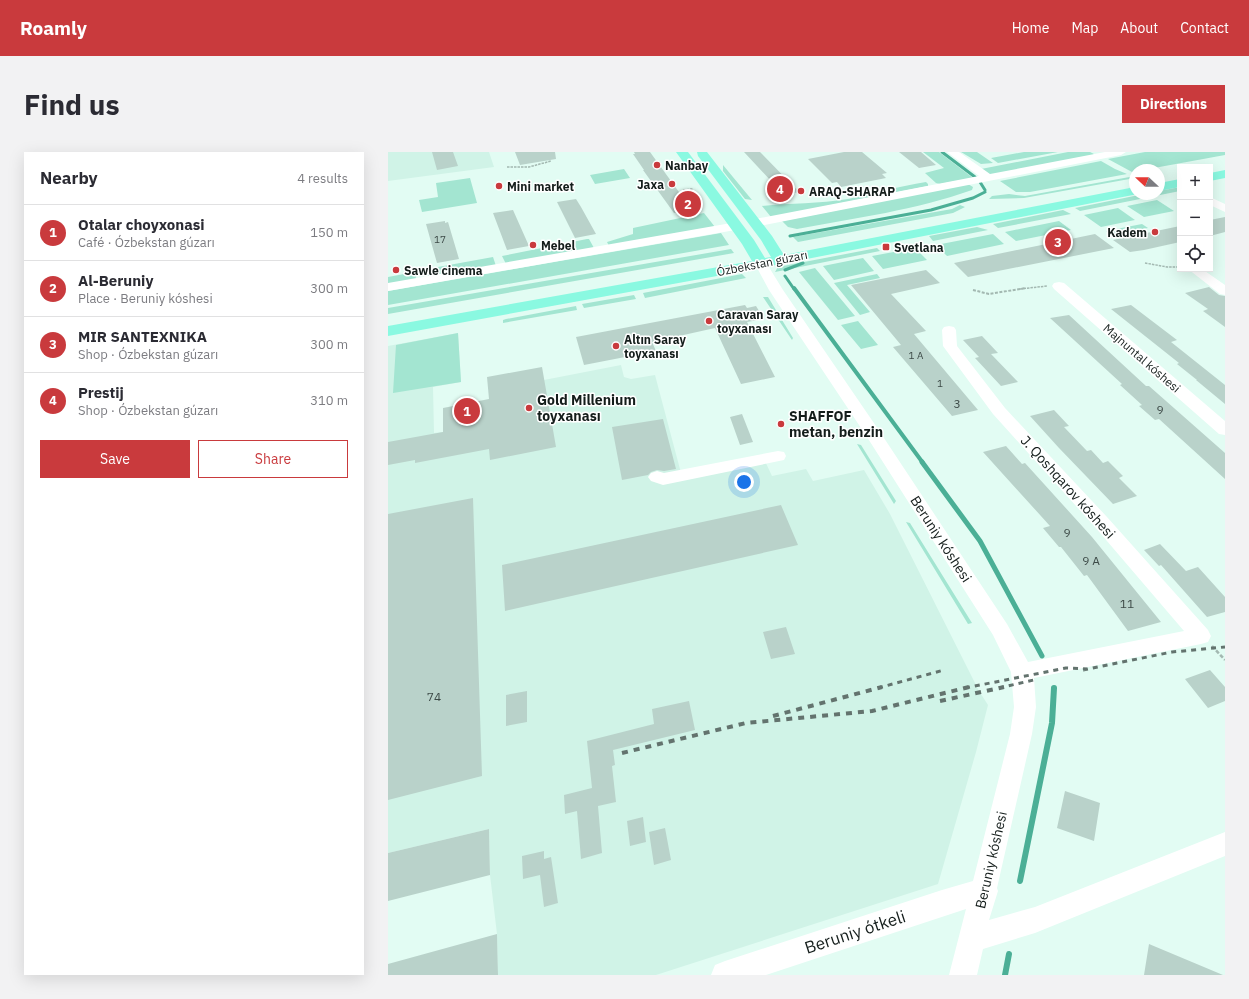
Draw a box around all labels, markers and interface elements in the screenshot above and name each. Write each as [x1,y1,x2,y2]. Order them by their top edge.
text: Roamly [20,16,87,40]
text: Home [1012,19,1049,37]
text: Map [1071,19,1098,37]
text: About [1120,19,1158,37]
text: Contact [1180,19,1229,37]
button: Directions [1122,85,1225,123]
text: Find us [24,86,120,123]
place label: Nanbay [665,158,709,173]
marker: Nanbay [652,160,662,170]
north arrow [1129,164,1165,200]
map controls [1177,164,1213,272]
button: + [1177,164,1213,200]
text: Nearby [40,167,98,189]
text: 4 results [297,170,348,187]
pin: 4 [767,174,793,204]
place label: Jaxa [637,177,664,192]
place label: Mini market [507,179,574,194]
marker: Jaxa [667,179,677,189]
marker: Mini market [494,181,504,191]
place label: ARAQ-SHARAP [809,184,895,199]
marker: ARAQ-SHARAP [796,186,806,196]
pin: 2 [675,189,701,219]
button: − [1177,200,1213,236]
text: Otalar choyxonasi [78,215,205,234]
text: 1 [49,224,57,241]
text: 150 m [310,224,348,241]
place label: Kadem [1107,225,1147,240]
pin: 3 [1045,227,1071,257]
marker: Kadem [1150,227,1160,237]
house number: 17 [434,233,446,246]
text: Café · Ózbekstan gúzarı [78,234,215,251]
button: locate [1177,236,1213,272]
place label: Mebel [541,238,576,253]
marker: Mebel [528,240,538,250]
place label: Svetlana [894,240,944,255]
marker: Svetlana [881,242,891,252]
street label: Ózbekstan gúzarı [715,247,809,279]
place label: Sawle cinema [404,263,483,278]
marker: Sawle cinema [391,265,401,275]
text: Al-Beruniy [78,271,153,290]
text: 2 [49,280,57,297]
text: 300 m [310,280,348,297]
text: Place · Beruniy kóshesi [78,290,213,307]
place label: Caravan Saray toyxanası [717,307,799,336]
marker: Caravan Saray toyxanası [704,316,714,326]
street label: Majnuntal kóshesi [1100,320,1184,396]
text: MIR SANTEXNIKA [78,327,207,346]
place label: Altın Saray toyxanası [624,332,687,361]
text: 3 [49,336,57,353]
text: 300 m [310,336,348,353]
marker: Altın Saray toyxanası [611,341,621,351]
text: Shop · Ózbekstan gúzarı [78,346,218,363]
house number: 1 А [909,349,924,362]
house number: 1 [937,377,943,390]
text: Prestij [78,383,124,402]
place label: Gold Millenium toyxanası [537,391,636,425]
text: 4 [49,392,57,409]
text: 310 m [310,392,348,409]
pin: 1 [454,396,480,426]
house number: 3 [953,396,961,411]
text: Shop · Ózbekstan gúzarı [78,402,218,419]
house number: 9 [1156,402,1164,417]
marker: Gold Millenium toyxanası [524,403,534,413]
place label: SHAFFOF metan, benzin [789,407,883,441]
marker: SHAFFOF metan, benzin [776,419,786,429]
street label: J. Qoshqarov kóshesi [1017,432,1119,542]
button: Save [40,440,190,478]
button: Share [198,440,348,478]
your location [734,472,754,492]
street label: Beruniy kóshesi [906,492,976,586]
house number: 9 [1063,525,1071,540]
house number: 9 А [1082,553,1100,568]
house number: 11 [1120,596,1134,611]
house number: 74 [427,689,441,704]
street label: Beruniy kóshesi [971,810,1011,910]
street label: Beruniy ótkeli [802,905,908,959]

